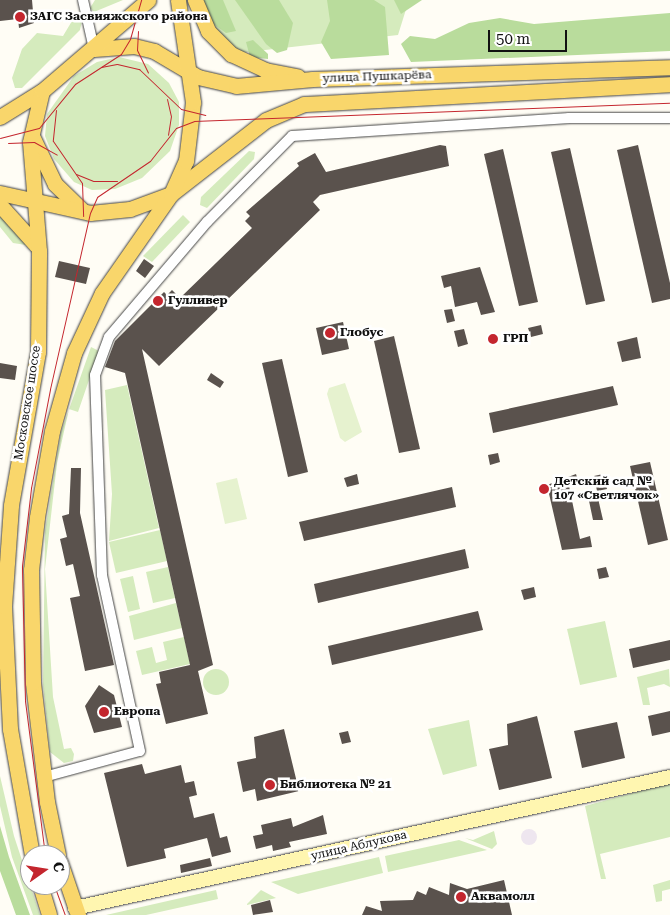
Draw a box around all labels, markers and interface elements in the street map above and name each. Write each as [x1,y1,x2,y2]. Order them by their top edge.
place label: ЗАГС Засвияжского района [30,10,208,24]
marker: ЗАГС Засвияжского района [14,11,26,23]
scale bar [490,20,569,52]
text: 50 m [496,30,530,48]
street label: улица Пушкарёва [322,68,432,86]
place label: Гулливер [168,294,228,308]
marker: Гулливер [152,295,164,307]
place label: Глобус [340,326,383,340]
marker: Глобус [324,327,336,339]
place label: ГРП [503,332,528,346]
marker: ГРП [487,333,499,345]
street label: Московское шоссе [12,345,44,461]
place label: Детский сад № 107 «Светлячок» [554,475,659,503]
marker: Детский сад № 107 «Светлячок» [538,483,550,495]
place label: Европа [114,705,160,719]
marker: Европа [98,706,110,718]
place label: Библиотека № 21 [280,778,391,792]
marker: Библиотека № 21 [264,779,276,791]
street label: улица Аблукова [310,828,408,864]
north arrow [20,845,70,895]
text: С [50,860,68,873]
place label: Аквамолл [471,890,535,904]
marker: Аквамолл [455,891,467,903]

